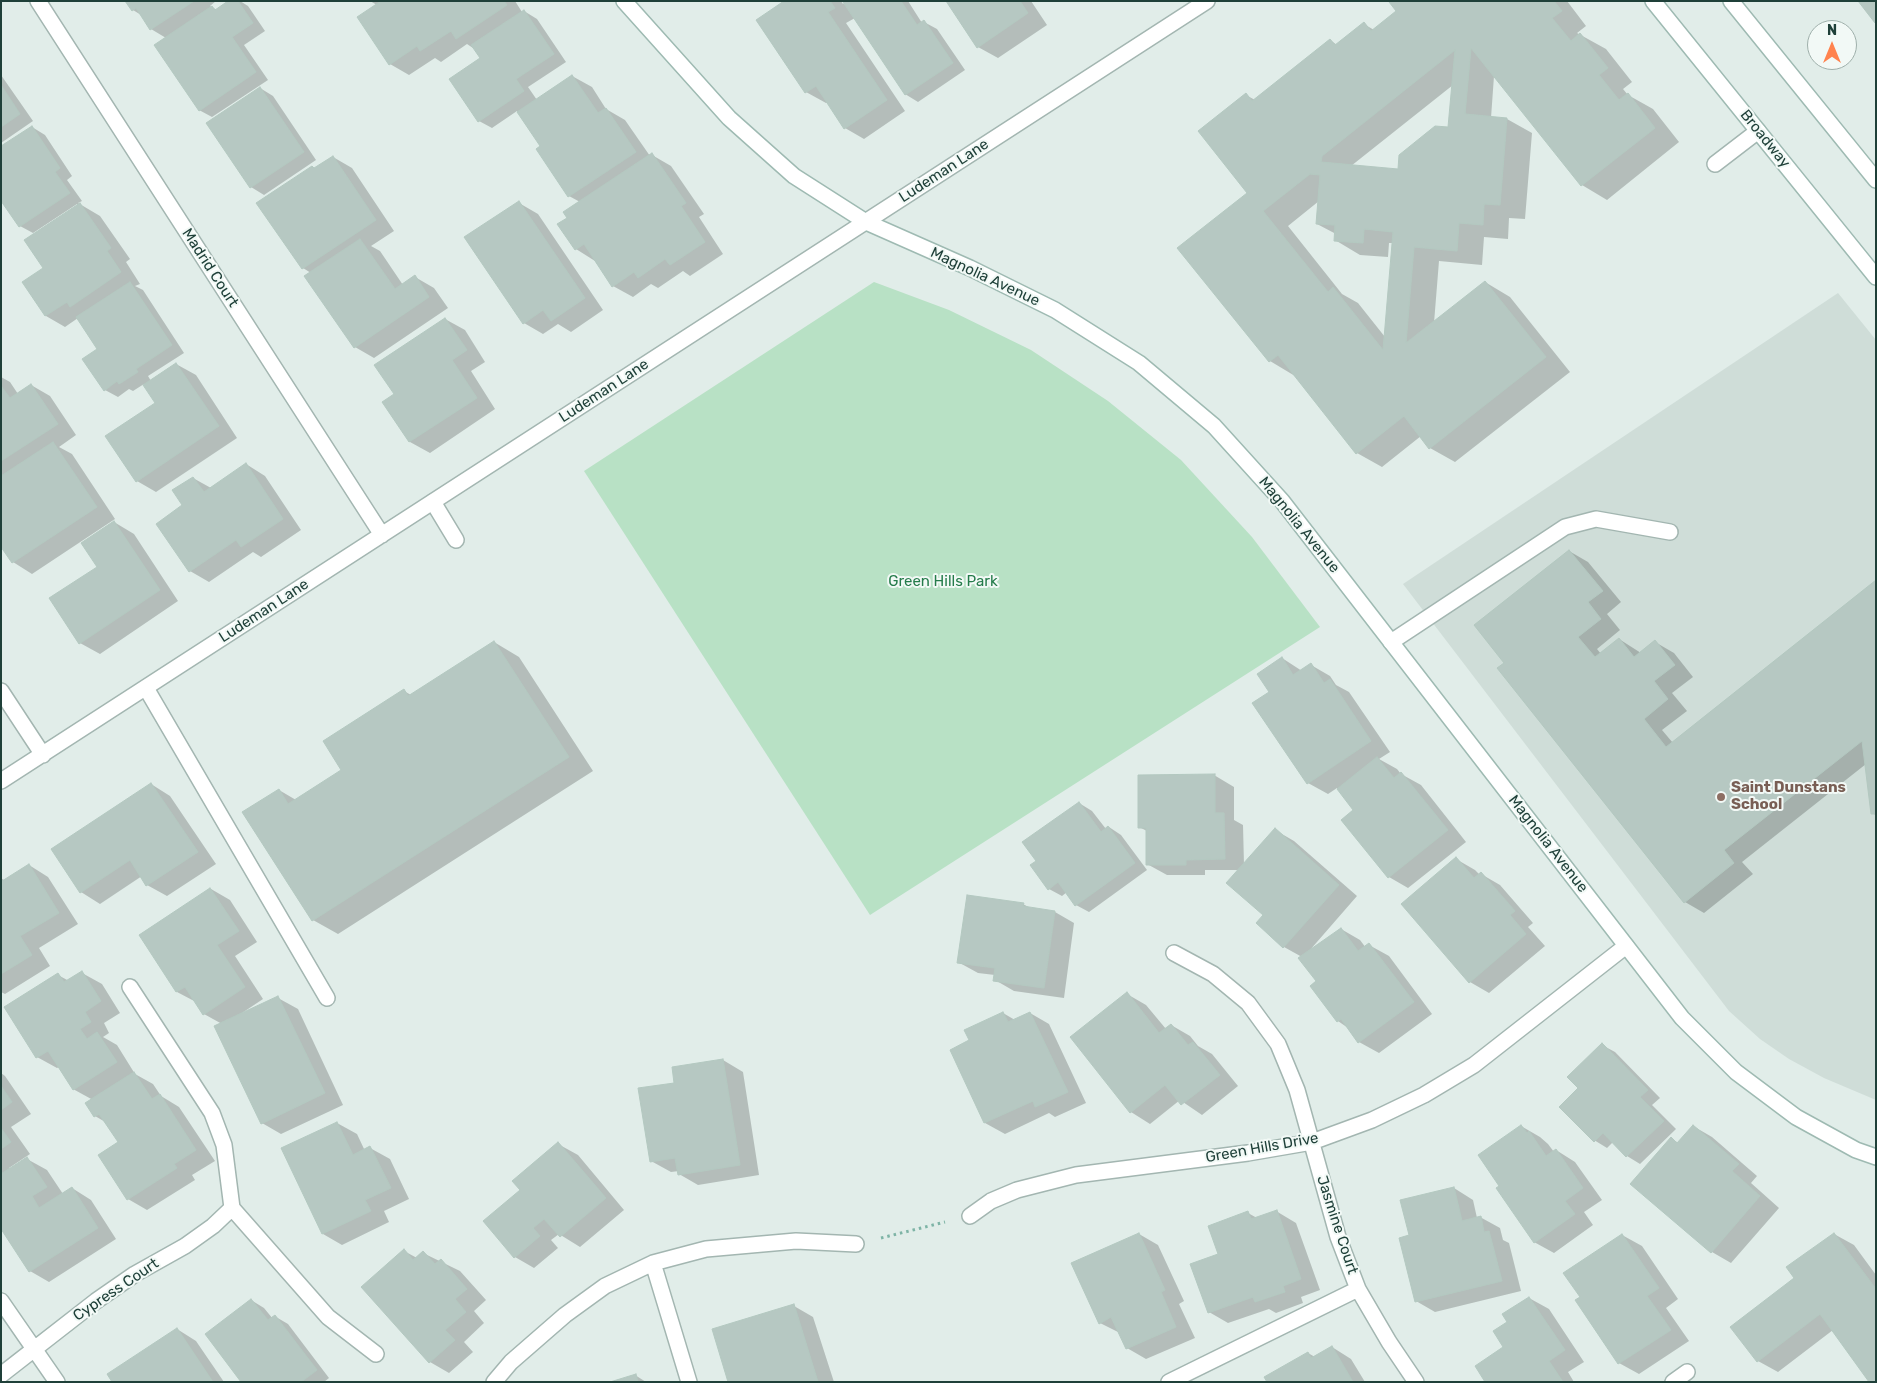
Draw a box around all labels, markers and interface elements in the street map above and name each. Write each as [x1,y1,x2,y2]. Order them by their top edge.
north arrow [1807,20,1857,70]
text: N [1827,22,1837,39]
street label: Broadway [1736,106,1794,172]
street label: Ludeman Lane [896,135,992,207]
street label: Madrid Court [178,225,242,311]
street label: Magnolia Avenue [927,244,1043,310]
street label: Ludeman Lane [556,355,652,427]
street label: Magnolia Avenue [1255,473,1343,577]
park label: Green Hills Park [888,573,998,591]
street label: Ludeman Lane [216,575,312,647]
place label: Saint Dunstans School [1731,779,1846,814]
marker: Saint Dunstans School [1715,791,1727,803]
street label: Magnolia Avenue [1504,792,1592,896]
street label: Green Hills Drive [1204,1129,1320,1167]
street label: Jasmine Court [1313,1173,1361,1277]
street label: Cypress Court [70,1255,162,1325]

